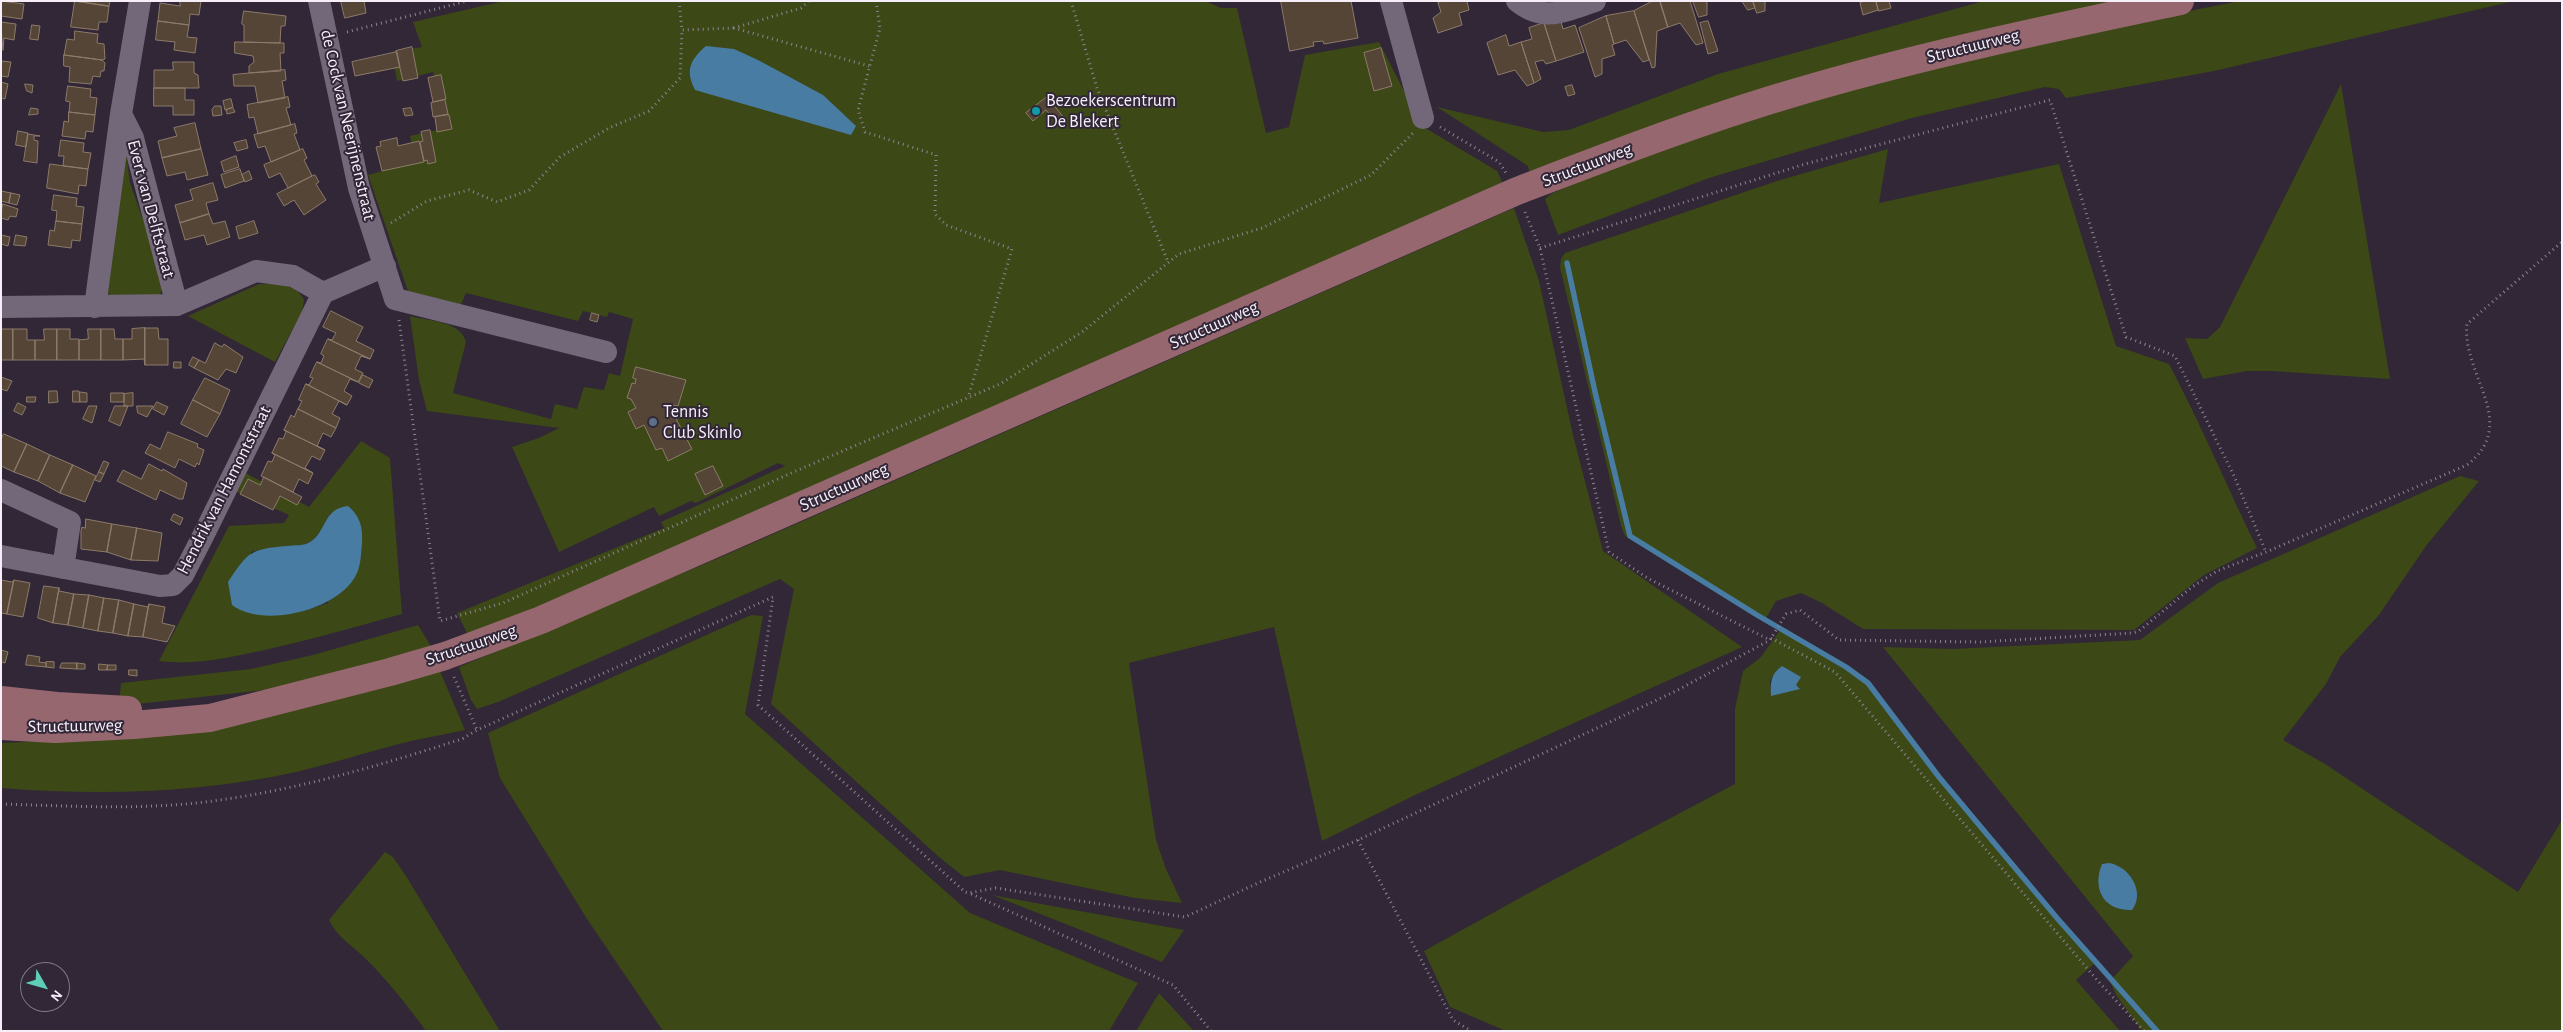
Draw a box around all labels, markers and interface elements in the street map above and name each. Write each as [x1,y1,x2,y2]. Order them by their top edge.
street label: Structuurweg [1924,24,2022,68]
street label: de Cock van Neerijnenstraat [316,28,380,222]
place label: Bezoekerscentrum De Blekert [1046,90,1176,132]
marker: Bezoekerscentrum De Blekert [1030,105,1042,117]
street label: Evert van Delftstraat [122,138,180,280]
street label: Structuurweg [1539,138,1635,192]
street label: Structuurweg [1166,296,1262,354]
place label: Tennis Club Skinlo [663,401,742,444]
street label: Hendrik van Hamontstraat [172,402,276,578]
marker: Tennis Club Skinlo [647,416,659,428]
street label: Structuurweg [796,458,892,516]
street label: Structuurweg [423,619,519,671]
street label: Structuurweg [27,714,123,738]
north arrow [20,962,70,1012]
text: N [48,987,65,1004]

